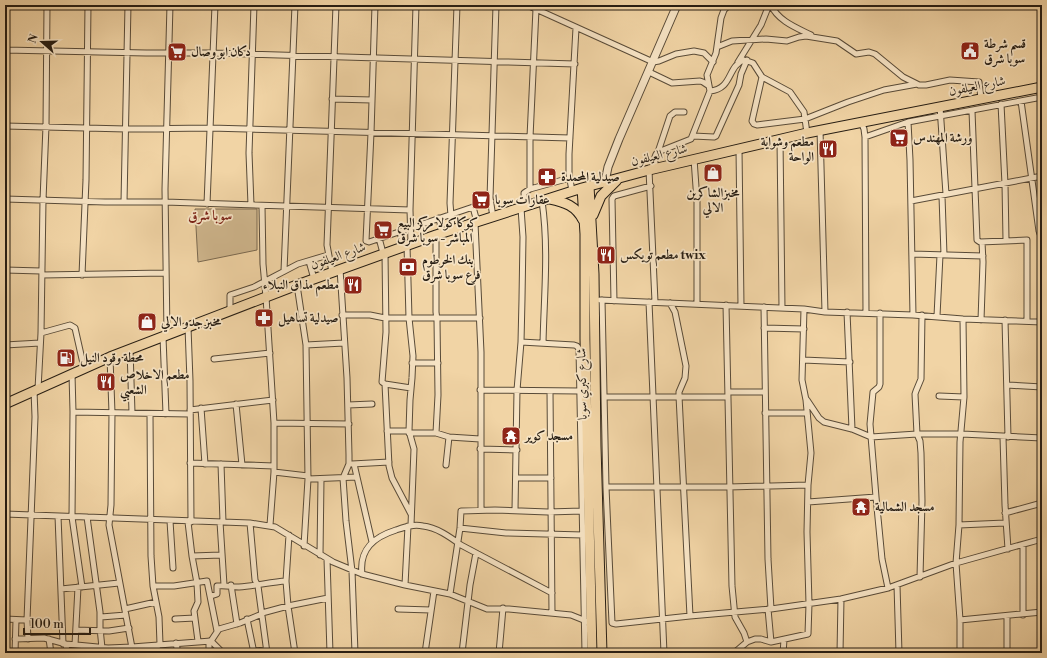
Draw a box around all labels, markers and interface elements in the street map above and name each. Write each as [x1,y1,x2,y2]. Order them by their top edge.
north arrow [22,22,62,62]
text: N [25,32,42,45]
place label: قسم شرطة سوبا شرق [984,36,1026,68]
public building icon: قسم شرطة سوبا شرق [959,40,981,62]
supermarket icon: دكان ابو وصال [166,41,188,63]
place label: دكان ابو وصال [191,44,251,60]
street label: شارع العيلفون [947,73,1007,102]
supermarket icon: ورشة المهندس [888,127,910,149]
place label: ورشة المهندس [913,130,972,146]
place label: مطعم وشواية الواحة [761,134,814,165]
restaurant icon: مطعم وشواية الواحة [817,138,839,160]
street label: شارع العيلفون [629,140,690,173]
shop icon: مخبزالشاكرين الالي [702,162,724,184]
pharmacy icon: صيدلية المحمدة [536,166,558,188]
place label: صيدلية المحمدة [561,169,620,185]
place label: مخبزالشاكرين الالي [687,185,741,219]
supermarket icon: عقارات سوبا [470,189,492,211]
place label: عقارات سوبا [495,192,550,208]
district label: سوبا شرق [188,207,232,225]
place label: كوكاكولا مركز البيع المباشر - سوبا شرق [397,215,478,247]
supermarket icon: كوكاكولا مركز البيع المباشر - سوبا شرق [372,219,394,241]
street label: شارع العيلفون [308,239,369,276]
restaurant icon: مطعم تويكس twix [595,244,617,266]
place label: مطعم تويكس twix [620,247,706,267]
place label: بنك الخرطوم فرع سوبا شرق [422,252,481,285]
bank icon: بنك الخرطوم فرع سوبا شرق [397,256,419,278]
restaurant icon: مطعم مذاق النبلاء [342,274,364,296]
place label: مطعم مذاق النبلاء [263,277,339,297]
pharmacy icon: صيدلية تساهيل [253,307,275,329]
place label: صيدلية تساهيل [278,310,338,327]
shop icon: مخبز جدو الالي [136,311,158,333]
place label: مخبز جدو الالي [160,314,222,333]
fuel station icon: محطة وقود النيل [55,347,77,369]
street label: شارع كبري سوبا [573,348,594,420]
place label: محطة وقود النيل [80,350,144,367]
place label: مطعم الاخلاص الشعبي [120,367,190,402]
restaurant icon: مطعم الاخلاص الشعبي [95,371,117,393]
temple icon: مسجد كوير [500,425,522,447]
place label: مسجد كوير [523,428,573,444]
temple icon: مسجد الشمالية [850,496,872,518]
place label: مسجد الشمالية [875,499,934,515]
scale bar [24,610,90,636]
text: 100 m [30,617,64,632]

